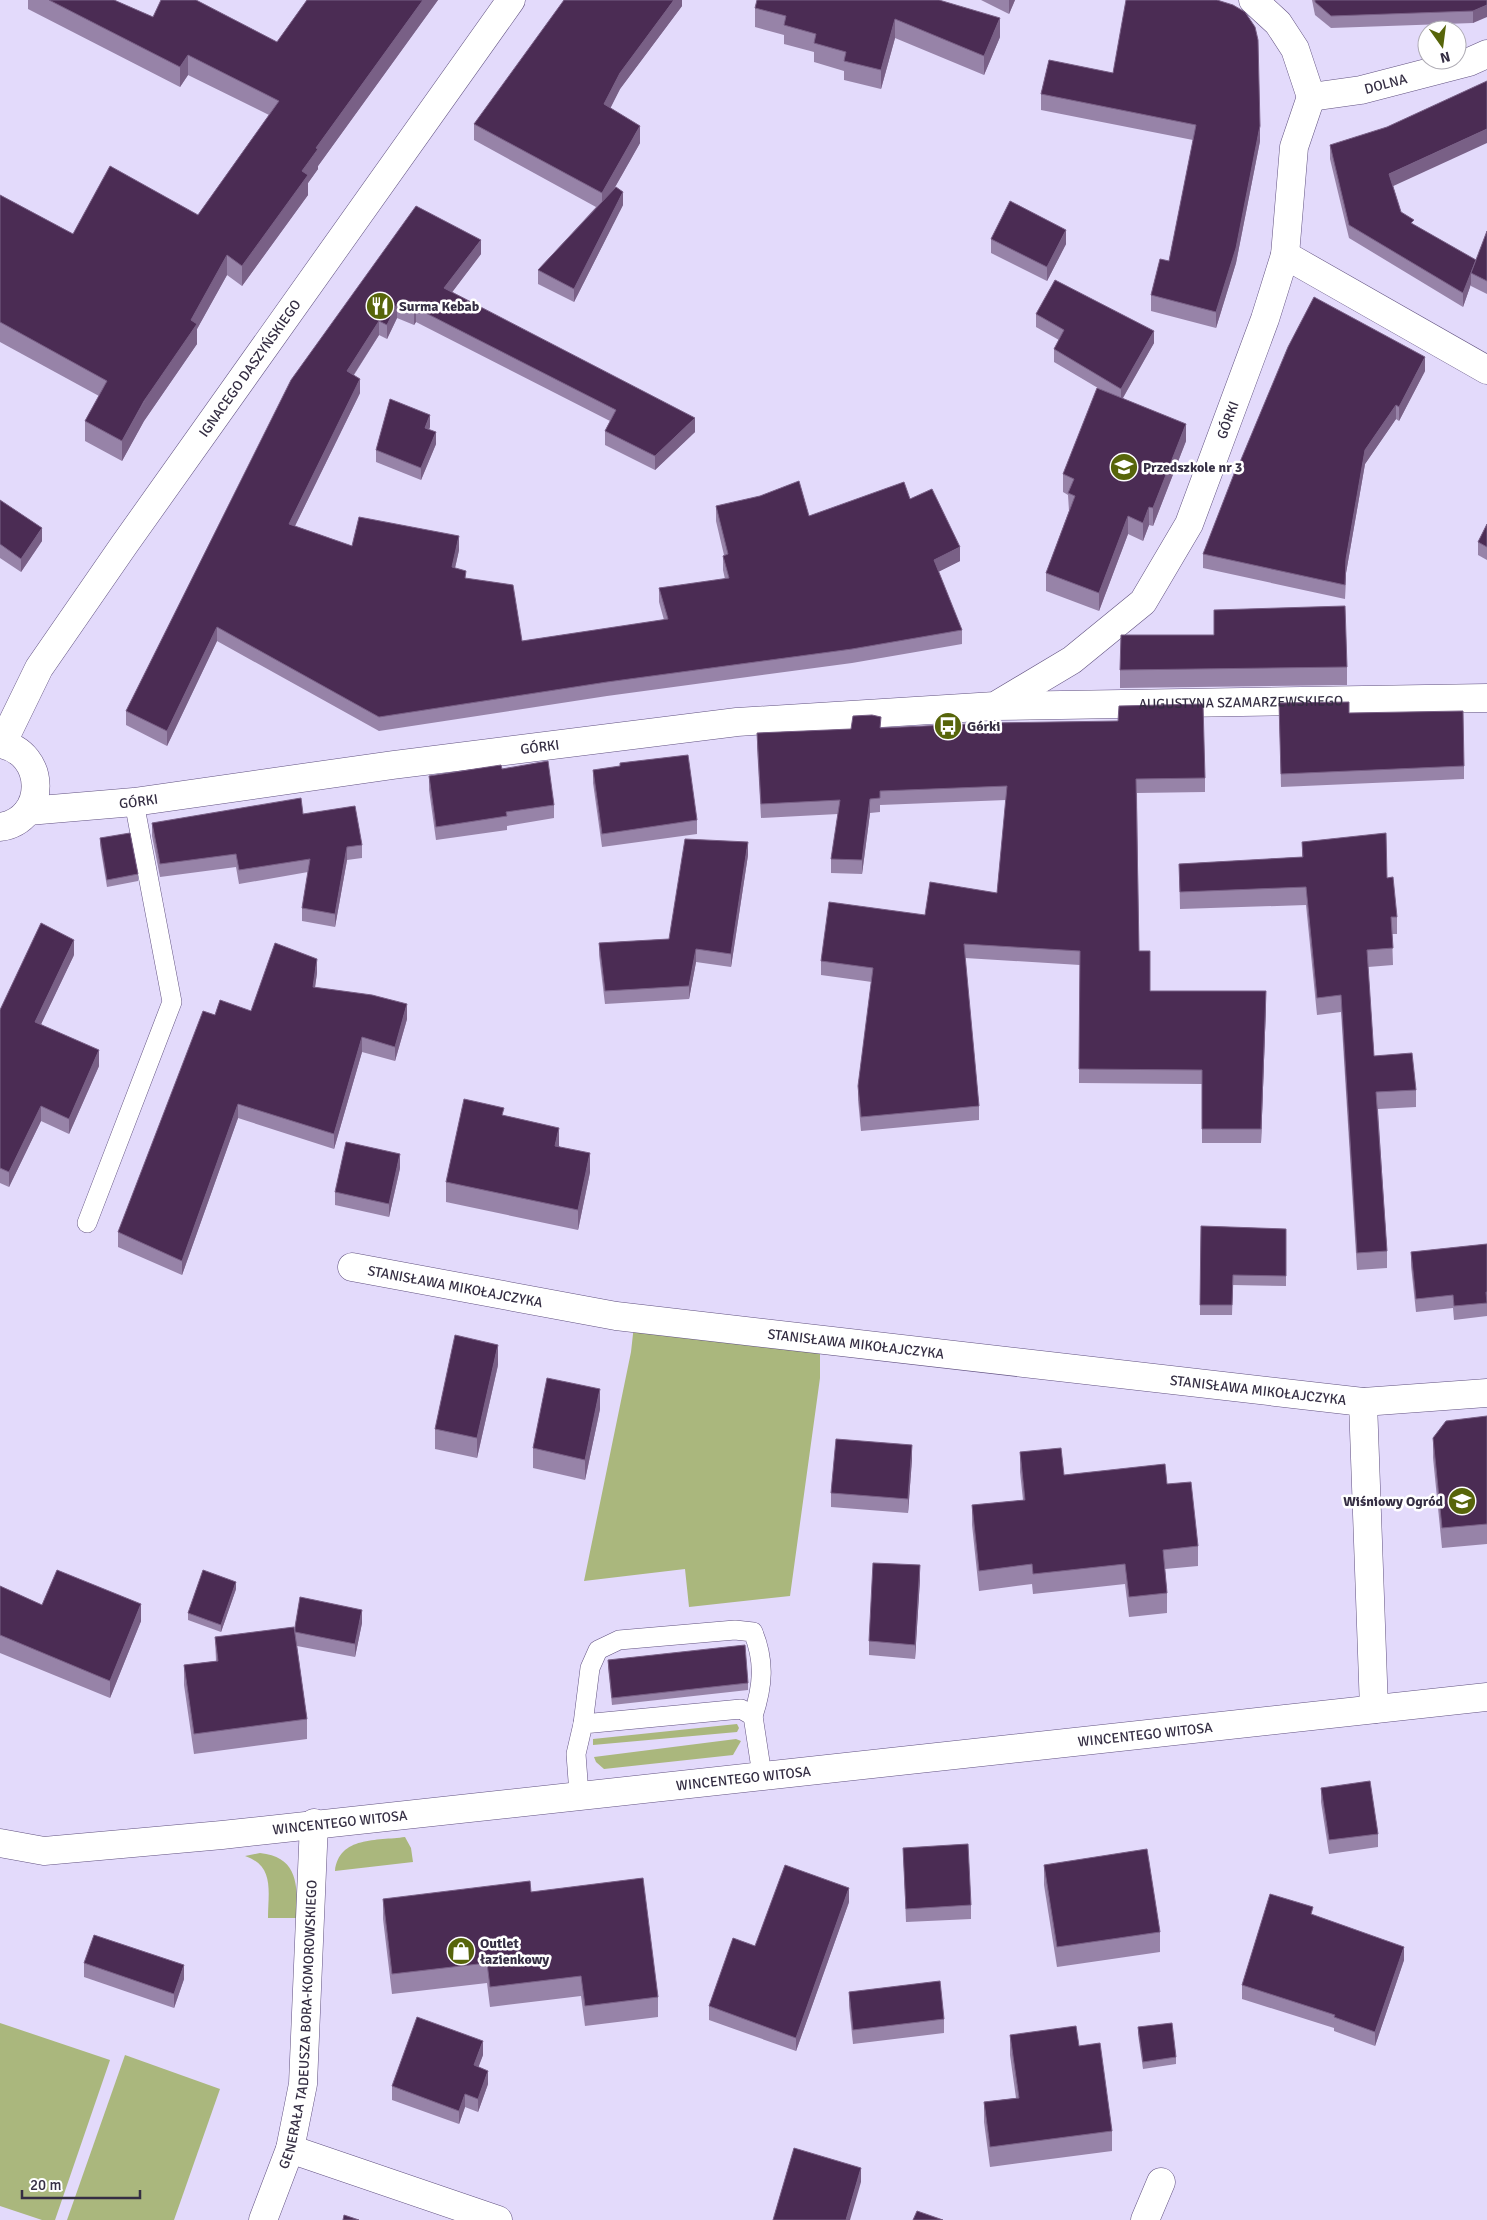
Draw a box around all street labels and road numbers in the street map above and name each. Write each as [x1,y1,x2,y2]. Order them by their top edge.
street label: DOLNA [1362,70,1409,97]
street label: IGNACEGO DASZYŃSKIEGO [195,296,304,440]
street label: GÓRKI [1213,399,1242,441]
street label: AUGUSTYNA SZAMARZEWSKIEGO [1139,692,1343,712]
street label: GÓRKI [519,736,560,758]
street label: GÓRKI [118,790,159,812]
street label: STANISŁAWA MIKOŁAJCZYKA [366,1262,544,1311]
street label: STANISŁAWA MIKOŁAJCZYKA [767,1325,945,1362]
street label: STANISŁAWA MIKOŁAJCZYKA [1169,1371,1348,1409]
street label: WINCENTEGO WITOSA [1077,1718,1214,1750]
street label: WINCENTEGO WITOSA [675,1762,812,1794]
street label: WINCENTEGO WITOSA [272,1806,409,1838]
street label: GENERAŁA TADEUSZA BORA-KOMOROWSKIEGO [275,1879,320,2171]

